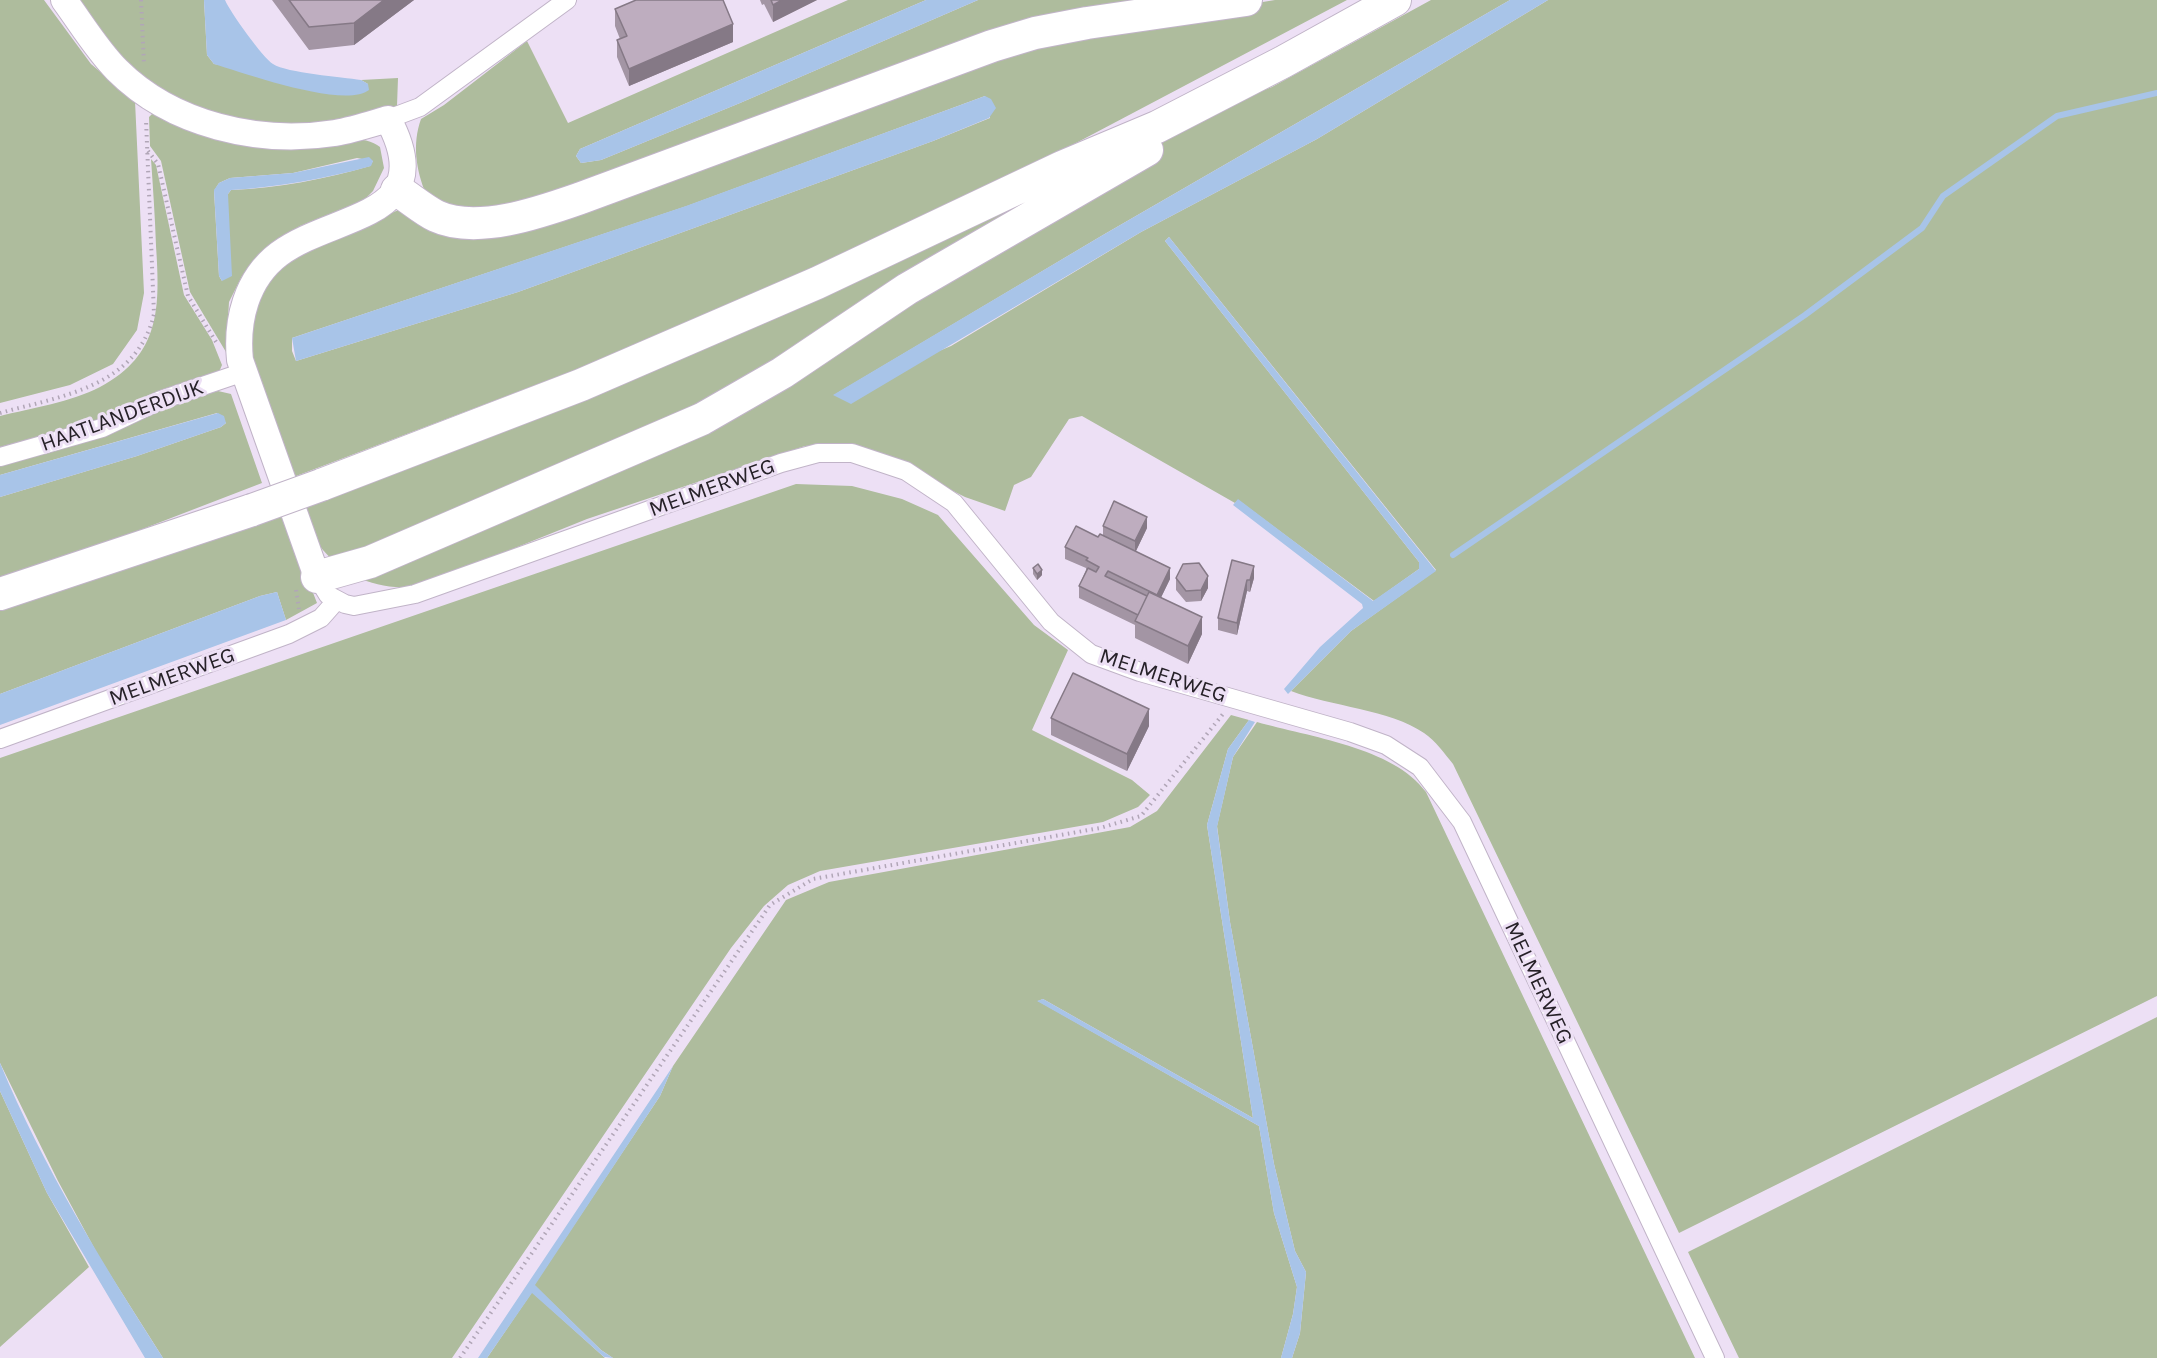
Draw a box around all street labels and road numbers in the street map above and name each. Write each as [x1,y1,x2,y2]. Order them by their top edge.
street label: HAATLANDERDIJK [37,374,207,458]
street label: MELMERWEG [645,453,779,523]
street label: MELMERWEG [105,642,239,712]
street label: MELMERWEG [1096,643,1230,709]
street label: MELMERWEG [1498,918,1578,1048]

